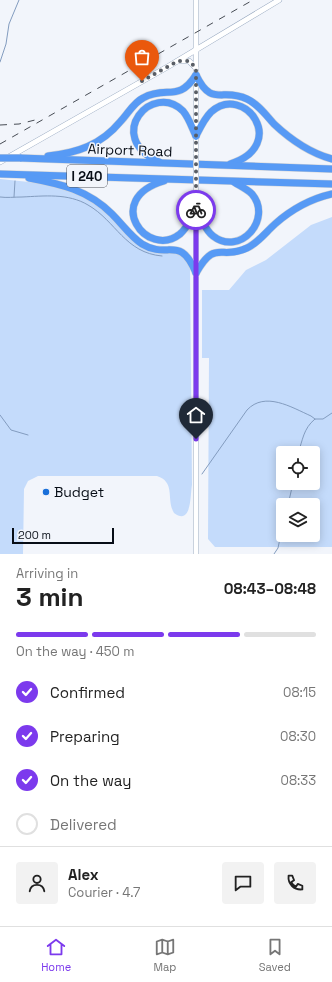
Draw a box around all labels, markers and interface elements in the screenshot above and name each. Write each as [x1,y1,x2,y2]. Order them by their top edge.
pin [125,40,159,81]
icon: bag [131,46,153,68]
street label: Airport Road [87,140,173,160]
road number: I 240 [67,165,107,187]
courier [176,190,216,230]
icon: bike [185,199,207,221]
pin [179,398,213,439]
icon: home [185,404,207,426]
map controls [276,446,320,542]
button: locate [276,446,320,490]
place label: Budget [54,483,104,501]
marker: Budget [41,487,51,497]
button: layers [276,498,320,542]
scale bar [12,526,114,545]
text: 200 m [18,528,51,542]
text: Arriving in [16,565,78,582]
text: 08:43–08:48 [224,579,316,598]
text: 3 min [16,580,84,614]
text: On the way · 450 m [16,643,134,660]
icon: check [16,681,38,703]
text: Confirmed [50,683,125,702]
text: 08:15 [283,684,316,701]
icon: check [16,725,38,747]
text: Preparing [50,727,120,746]
text: 08:30 [280,728,316,745]
icon: check [16,769,38,791]
text: On the way [50,771,131,790]
text: 08:33 [281,772,316,789]
text: Delivered [50,815,117,834]
button: person [16,862,58,904]
button: chat [222,862,264,904]
button: phone [274,862,316,904]
text: Alex [68,865,99,884]
text: Courier · 4.7 [68,884,140,901]
tab: Home [41,936,71,974]
tab: Map [153,936,176,974]
tab: Saved [259,936,291,974]

